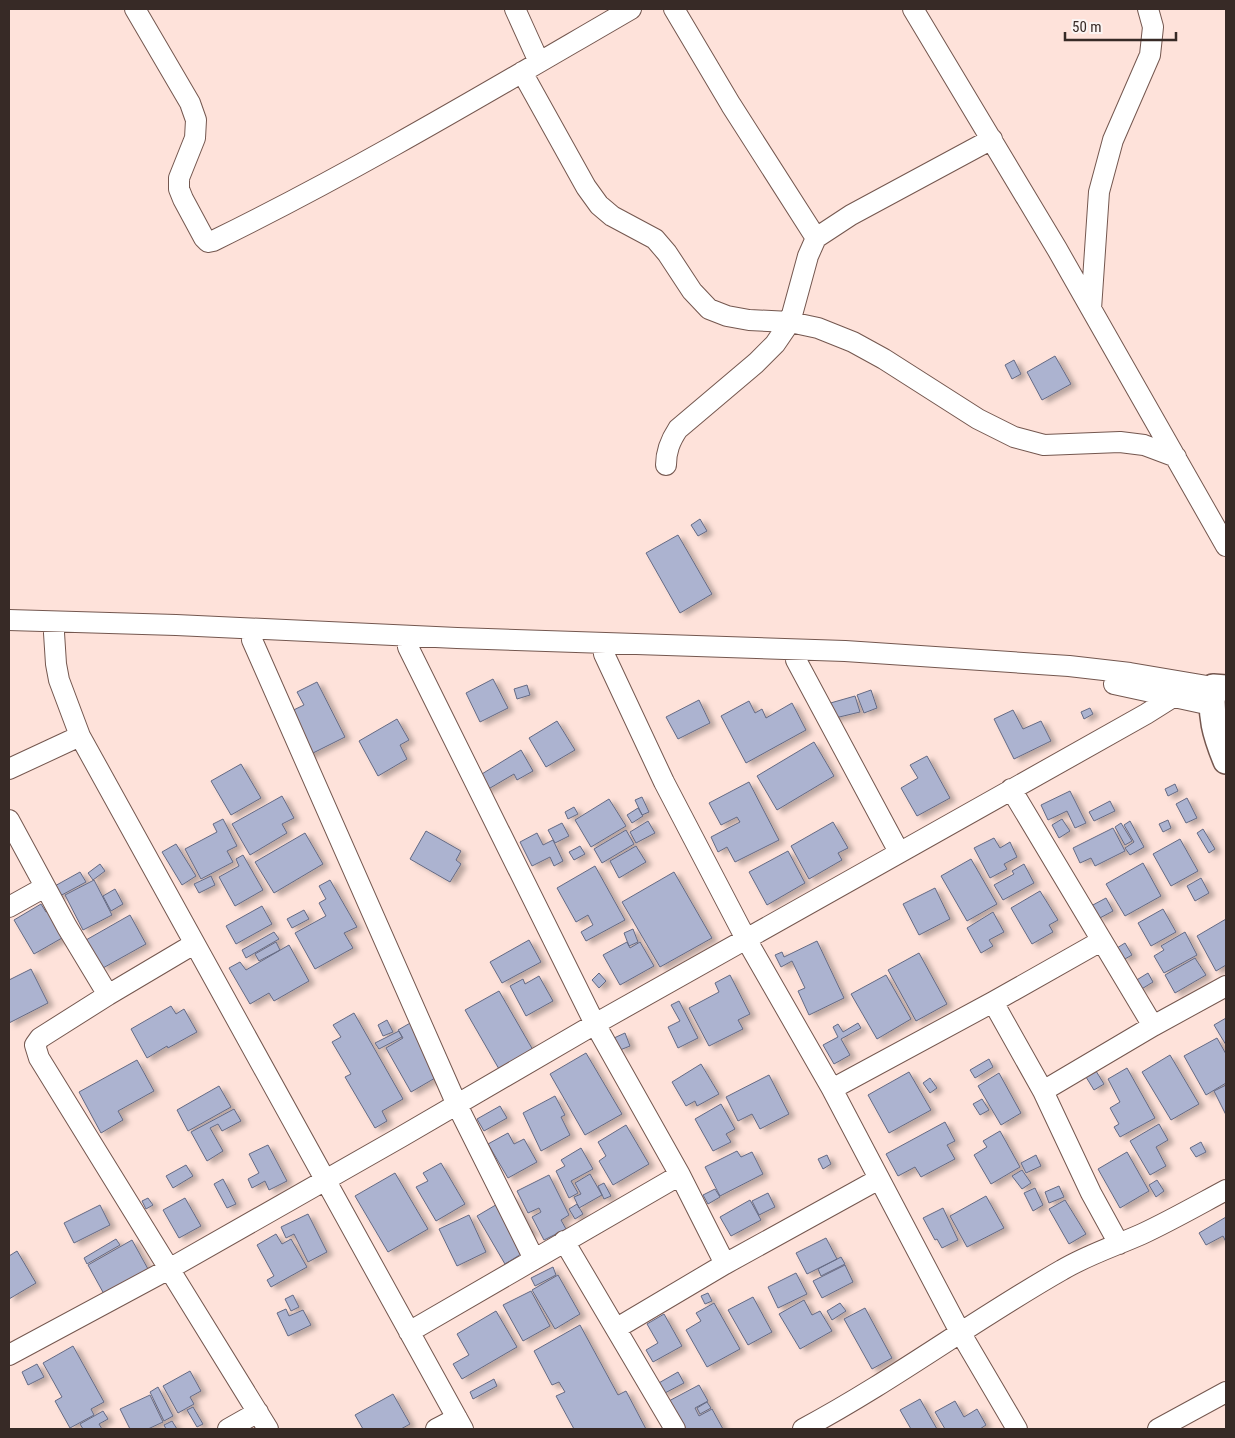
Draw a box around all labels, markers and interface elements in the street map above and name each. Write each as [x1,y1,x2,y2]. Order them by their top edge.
scale bar [1065,10,1176,42]
text: 50 m [1072,18,1102,36]

